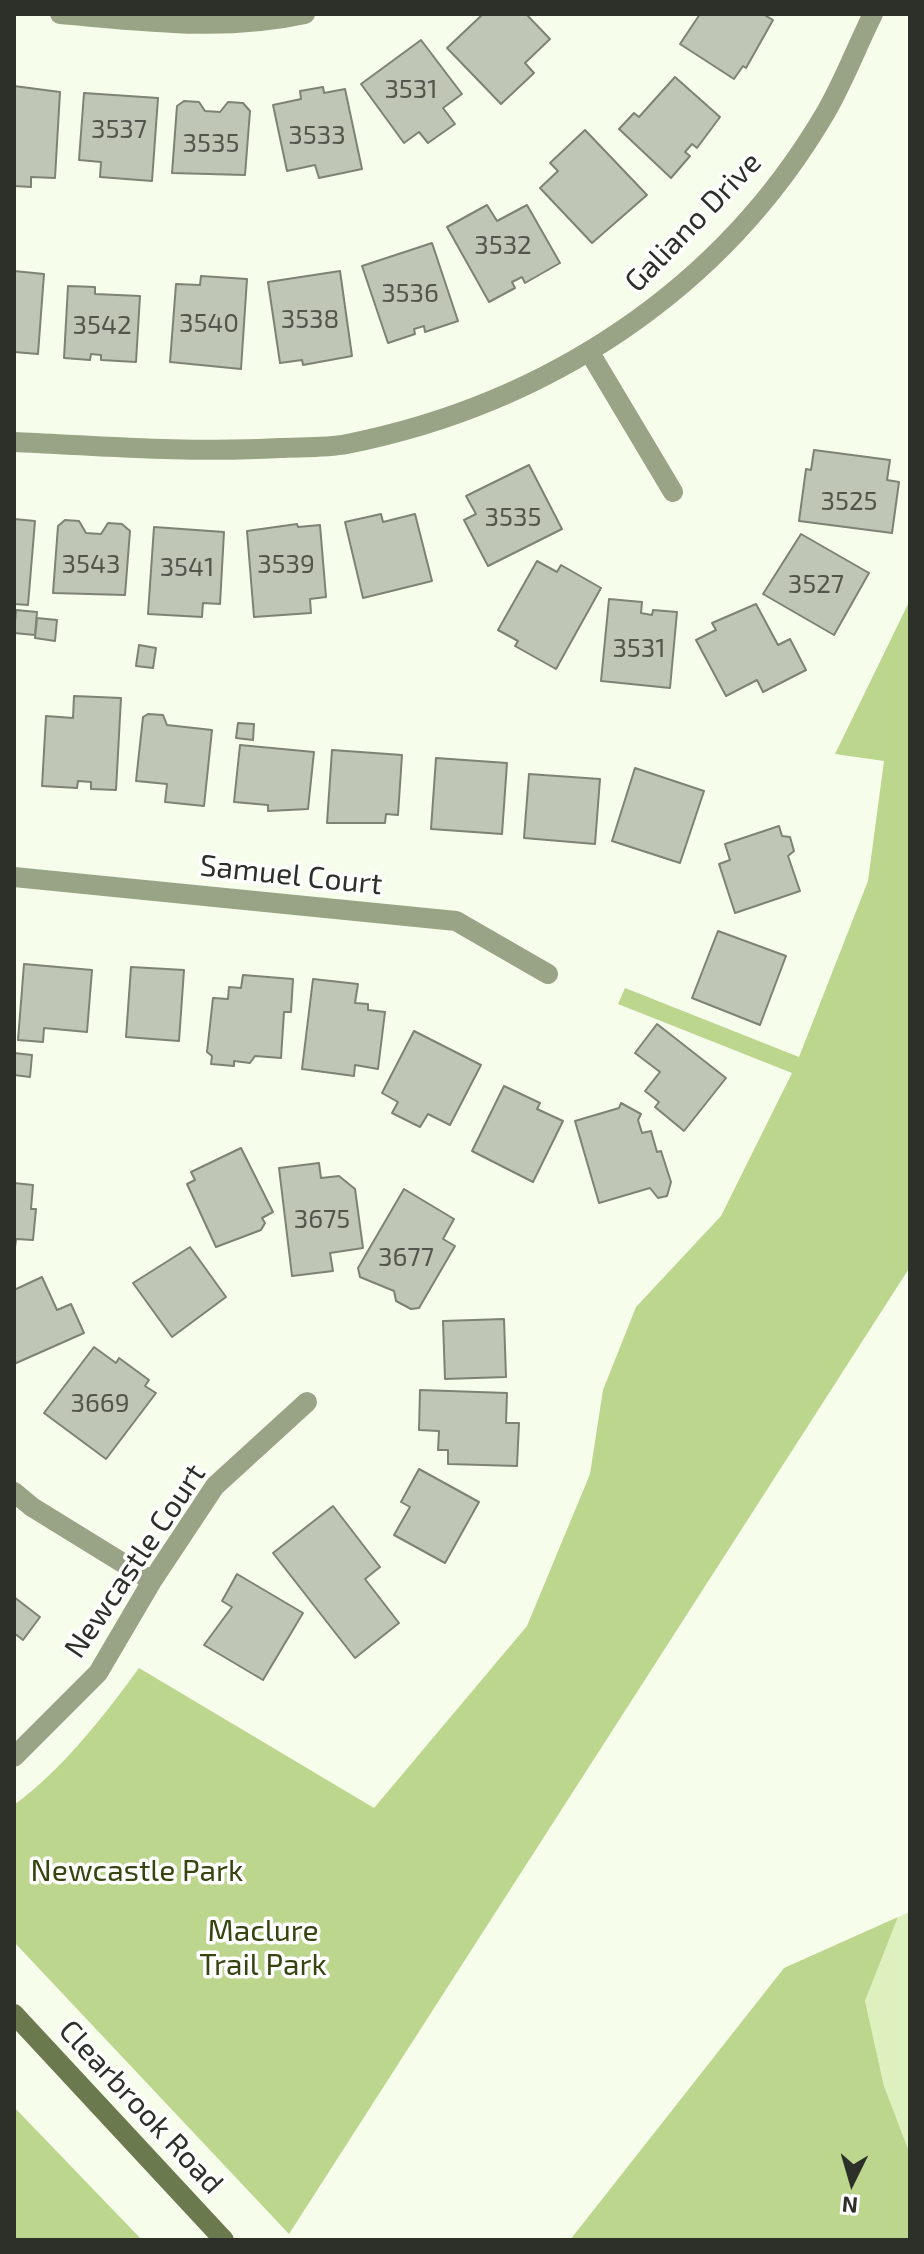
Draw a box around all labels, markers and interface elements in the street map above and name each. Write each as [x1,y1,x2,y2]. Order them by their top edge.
house number: 3531 [384,73,438,105]
house number: 3537 [91,113,147,145]
house number: 3533 [288,119,346,151]
house number: 3535 [183,127,239,159]
street label: Galiano Drive [617,145,769,299]
house number: 3532 [474,229,532,261]
house number: 3536 [381,277,439,309]
house number: 3538 [281,303,339,335]
house number: 3540 [179,307,239,339]
house number: 3542 [73,309,131,341]
house number: 3525 [821,485,877,517]
house number: 3535 [485,501,541,533]
house number: 3543 [62,548,120,580]
house number: 3539 [257,548,315,580]
house number: 3541 [160,551,214,583]
house number: 3527 [788,568,844,600]
house number: 3531 [612,632,666,664]
street label: Samuel Court [198,848,384,902]
house number: 3675 [294,1203,350,1235]
house number: 3677 [378,1241,434,1273]
house number: 3669 [70,1387,130,1419]
street label: Newcastle Court [57,1457,213,1665]
park label: Newcastle Park [31,1853,243,1889]
park label: Maclure Trail Park [199,1913,327,1984]
street label: Clearbrook Road [51,2013,231,2201]
north arrow [812,2142,892,2222]
text: N [841,2192,859,2220]

